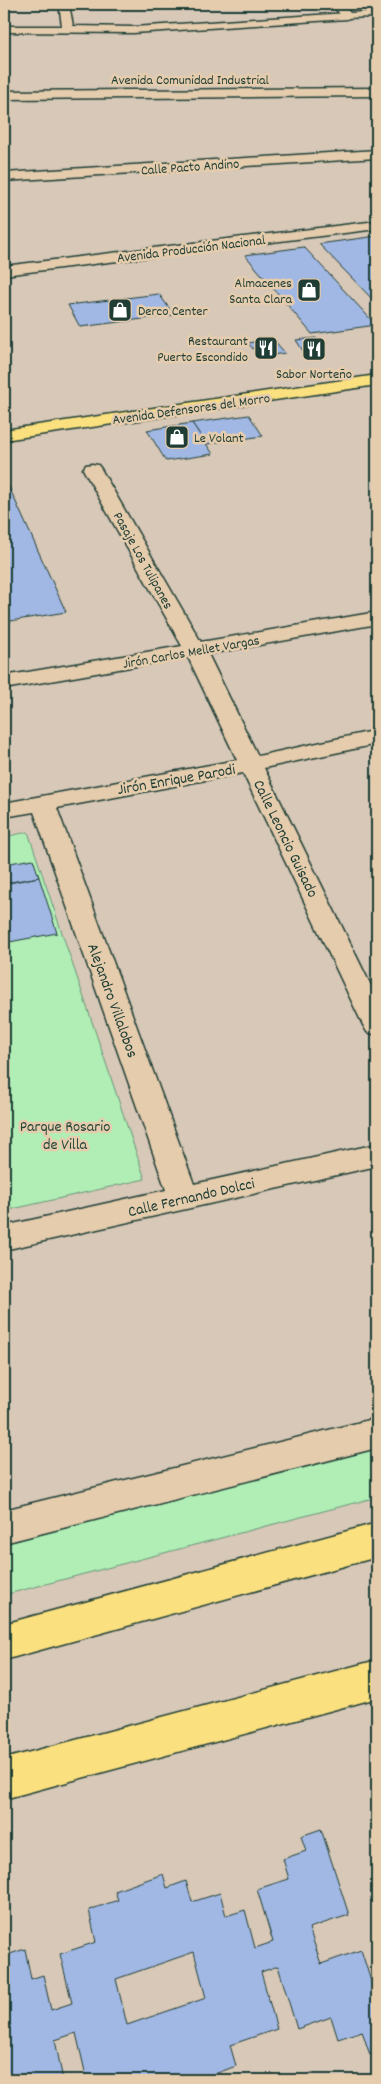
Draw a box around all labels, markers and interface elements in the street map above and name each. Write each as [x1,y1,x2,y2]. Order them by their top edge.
street label: Avenida Comunidad Industrial [111,71,270,91]
street label: Calle Pacto Andino [140,155,240,181]
street label: Avenida Producción Nacional [116,231,267,269]
place label: Almacenes Santa Clara [229,274,292,310]
shop icon: Almacenes Santa Clara [296,277,322,303]
shop icon: Derco Center [107,297,133,323]
place label: Derco Center [138,302,209,322]
place label: Restaurant Puerto Escondido [157,332,248,368]
restaurant icon: Restaurant Puerto Escondido [253,335,279,361]
restaurant icon: Sabor Norteño [301,336,327,362]
place label: Sabor Norteño [276,365,352,385]
street label: Avenida Defensores del Morro [111,389,271,431]
shop icon: Le Volant [164,424,190,450]
place label: Le Volant [194,429,244,449]
street label: Pasaje Los Tulipanes [107,509,177,613]
street label: Jirón Carlos Mellet Vargas [121,631,261,675]
street label: Jirón Enrique Parodi [116,759,237,802]
street label: Calle Leoncio Guisado [246,776,323,902]
street label: Alejandro Villalobos [80,940,143,1062]
park label: Parque Rosario de Villa [20,1116,110,1157]
street label: Calle Fernando Dolcci [126,1173,257,1224]

